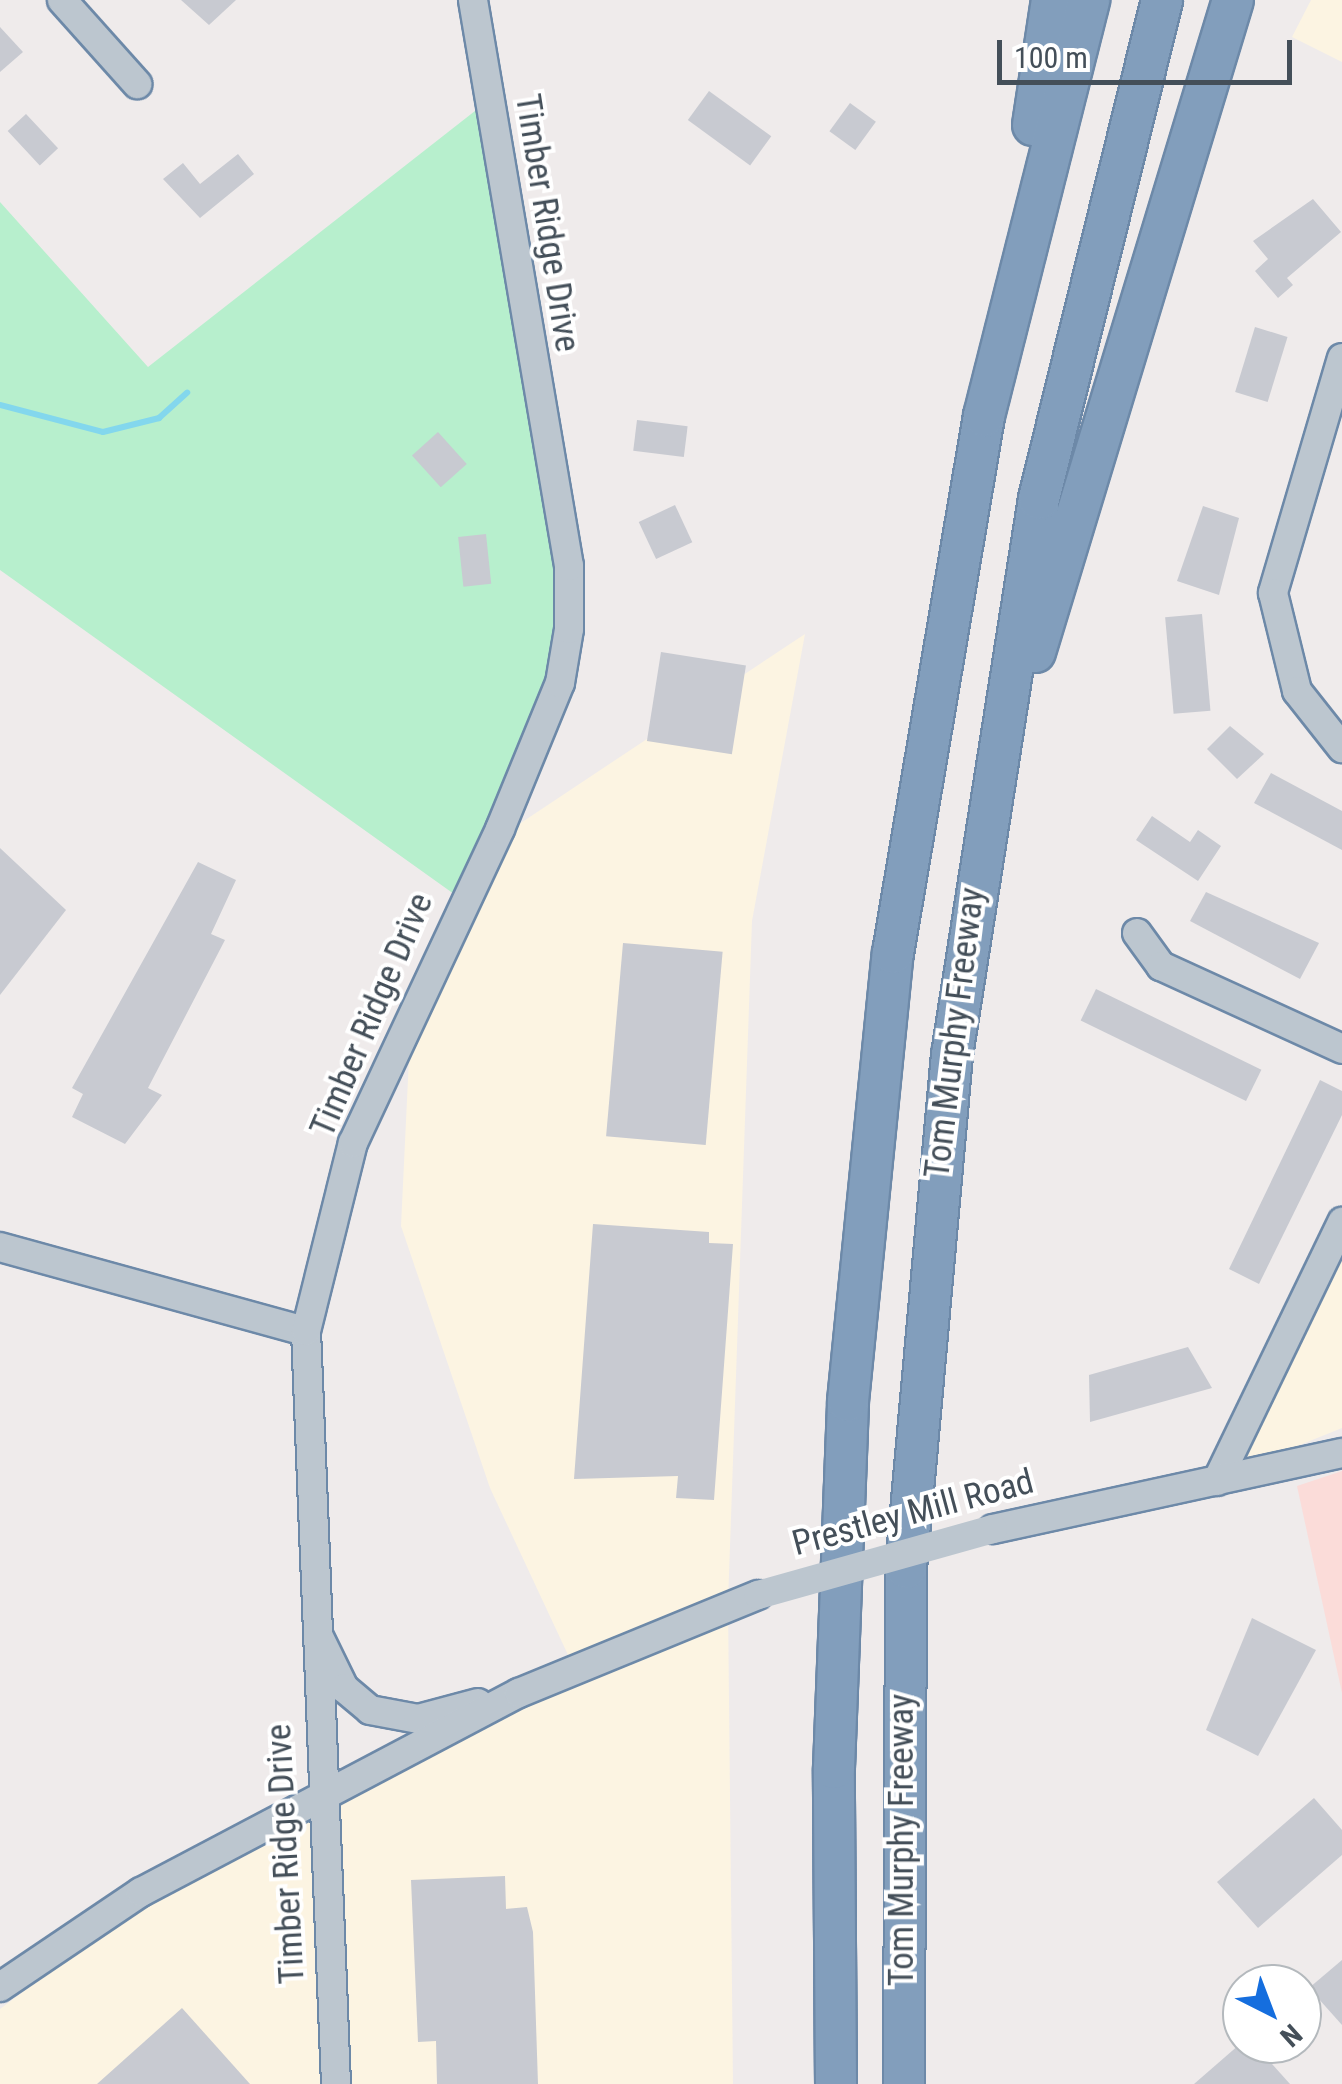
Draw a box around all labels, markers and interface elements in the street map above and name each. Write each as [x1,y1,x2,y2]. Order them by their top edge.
scale bar [1002,20,1297,82]
text: 100 m [1014,40,1088,75]
street label: Timber Ridge Drive [506,91,588,355]
street label: Tom Murphy Freeway [916,885,994,1181]
street label: Timber Ridge Drive [302,887,442,1143]
street label: Prestley Mill Road [788,1461,1038,1565]
street label: Tom Murphy Freeway [881,1694,923,1986]
street label: Timber Ridge Drive [258,1723,314,1985]
north arrow [1222,1964,1322,2064]
text: N [1274,2017,1308,2053]

